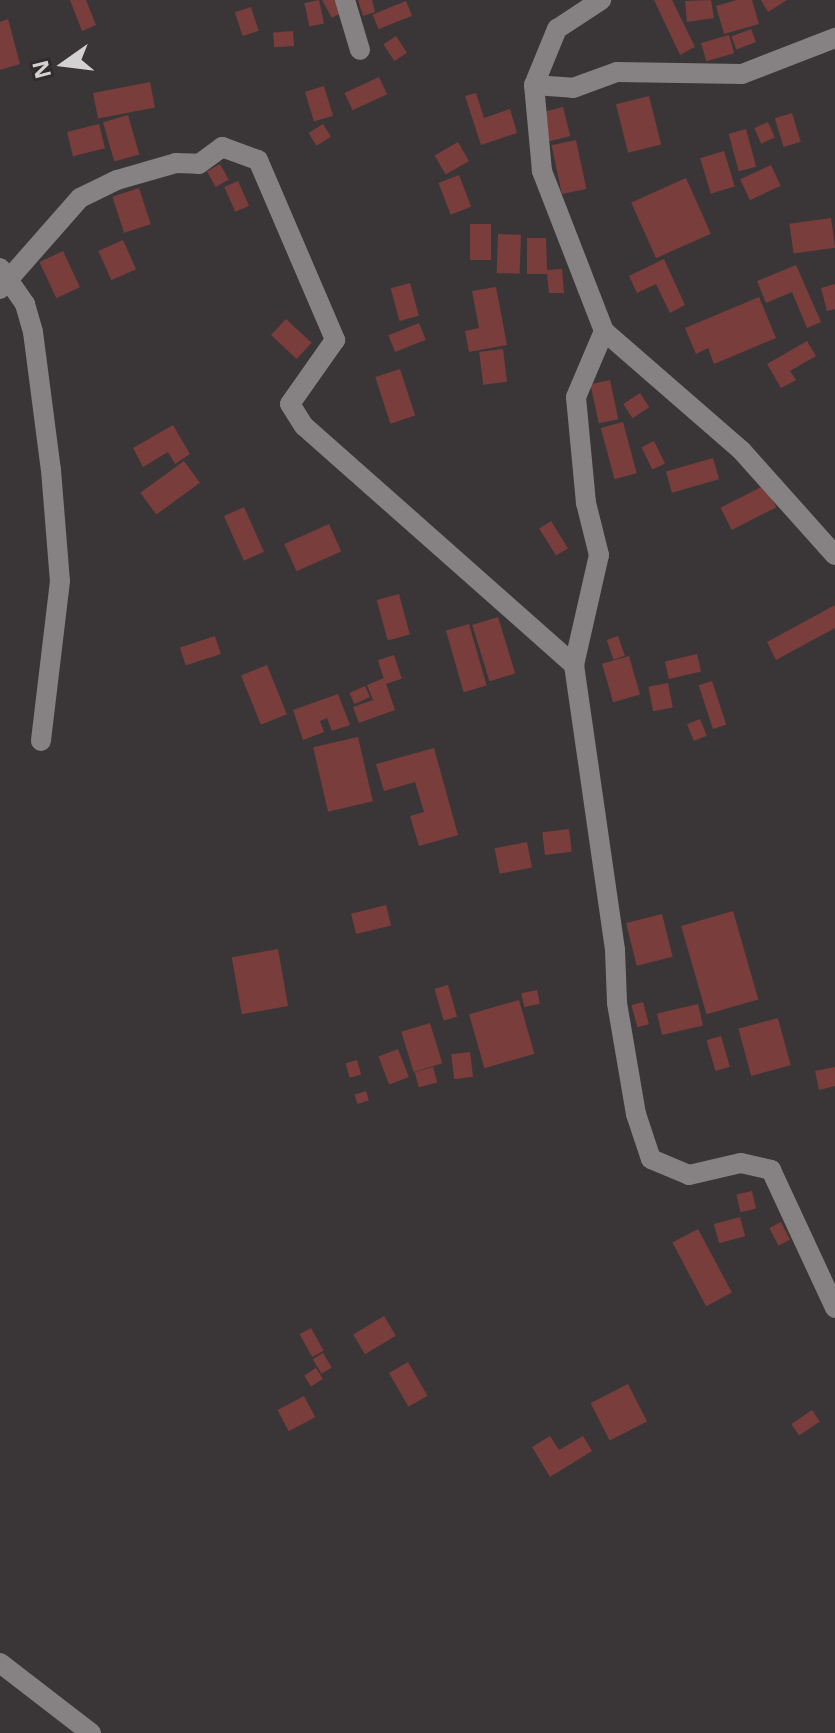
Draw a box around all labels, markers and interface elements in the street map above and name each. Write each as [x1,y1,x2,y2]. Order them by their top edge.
north arrow [24,24,104,104]
text: N [24,58,57,82]

